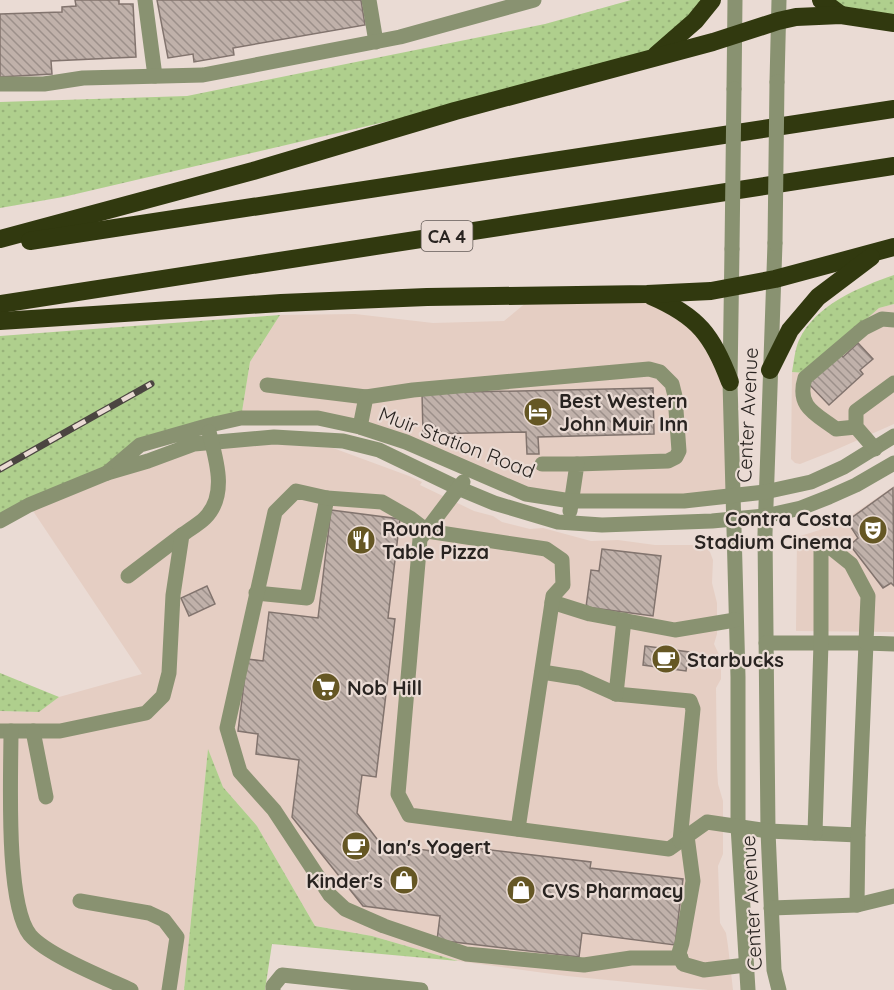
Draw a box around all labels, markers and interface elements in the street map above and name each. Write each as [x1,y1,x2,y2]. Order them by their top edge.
road number: CA 4 [422,221,472,251]
street label: Center Avenue [731,347,763,483]
place label: Best Western John Muir Inn [559,388,688,436]
hotel icon: Best Western John Muir Inn [522,396,554,428]
street label: Muir Station Road [375,401,539,483]
place label: Contra Costa Stadium Cinema [694,506,852,554]
theatre icon: Contra Costa Stadium Cinema [857,514,889,546]
place label: Round Table Pizza [382,516,489,564]
restaurant icon: Round Table Pizza [345,524,377,556]
cafe icon: Starbucks [650,643,682,675]
place label: Starbucks [687,647,784,672]
supermarket icon: Nob Hill [310,671,342,703]
place label: Nob Hill [347,675,422,700]
cafe icon: Ian's Yogert [340,830,372,862]
place label: Ian's Yogert [377,834,491,859]
street label: Center Avenue [735,835,767,971]
shop icon: Kinder's [388,864,420,896]
place label: Kinder's [306,868,383,893]
shop icon: CVS Pharmacy [505,874,537,906]
place label: CVS Pharmacy [542,878,684,903]

